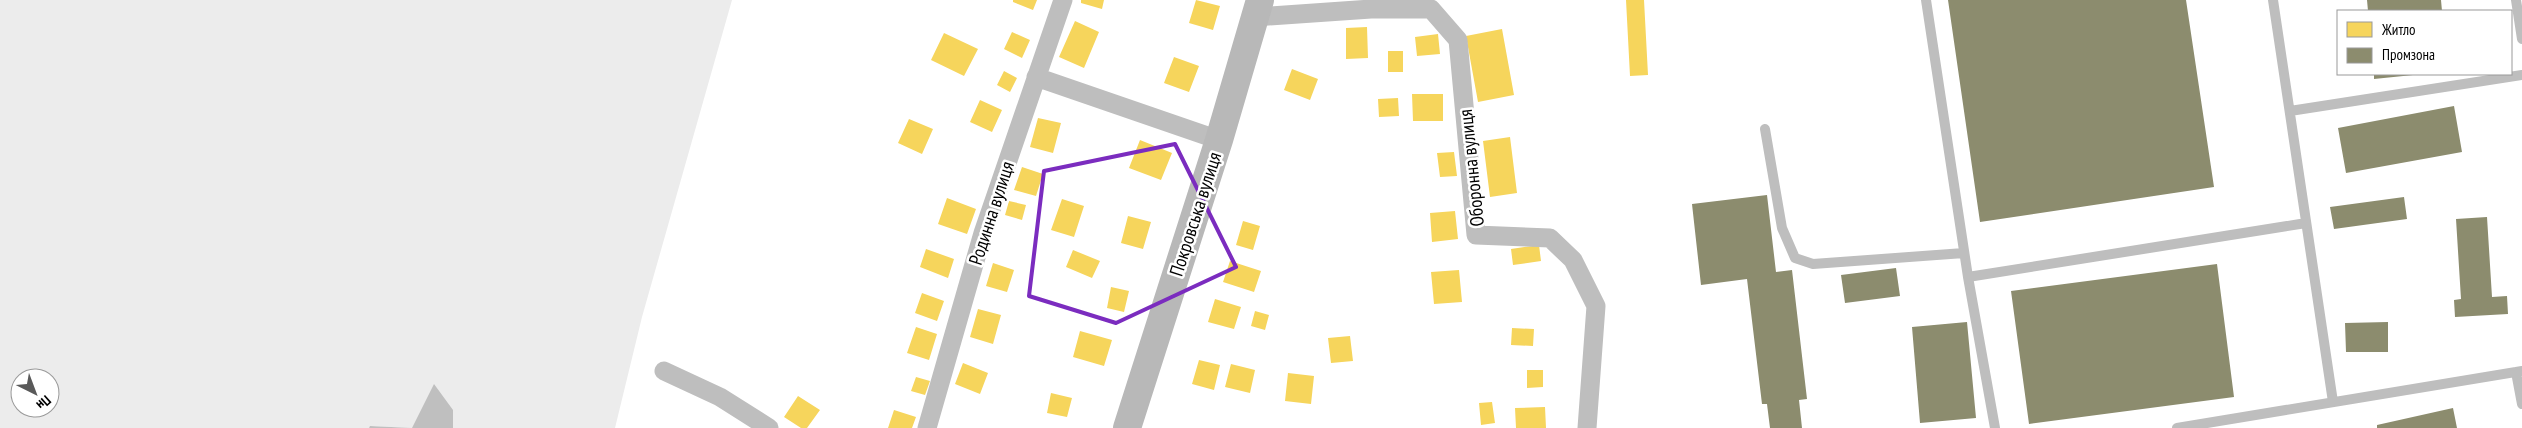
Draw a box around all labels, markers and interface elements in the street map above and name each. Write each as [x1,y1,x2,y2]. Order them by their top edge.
legend [2337,10,2512,75]
text: Житло [2381,20,2416,39]
text: Промзона [2382,45,2435,64]
street label: Оборонна вулиця [1453,108,1489,228]
street label: Покровська вулиця [1164,149,1226,279]
street label: Родинна вулиця [963,158,1019,268]
north arrow [10,368,60,418]
text: Пн [33,391,55,414]

